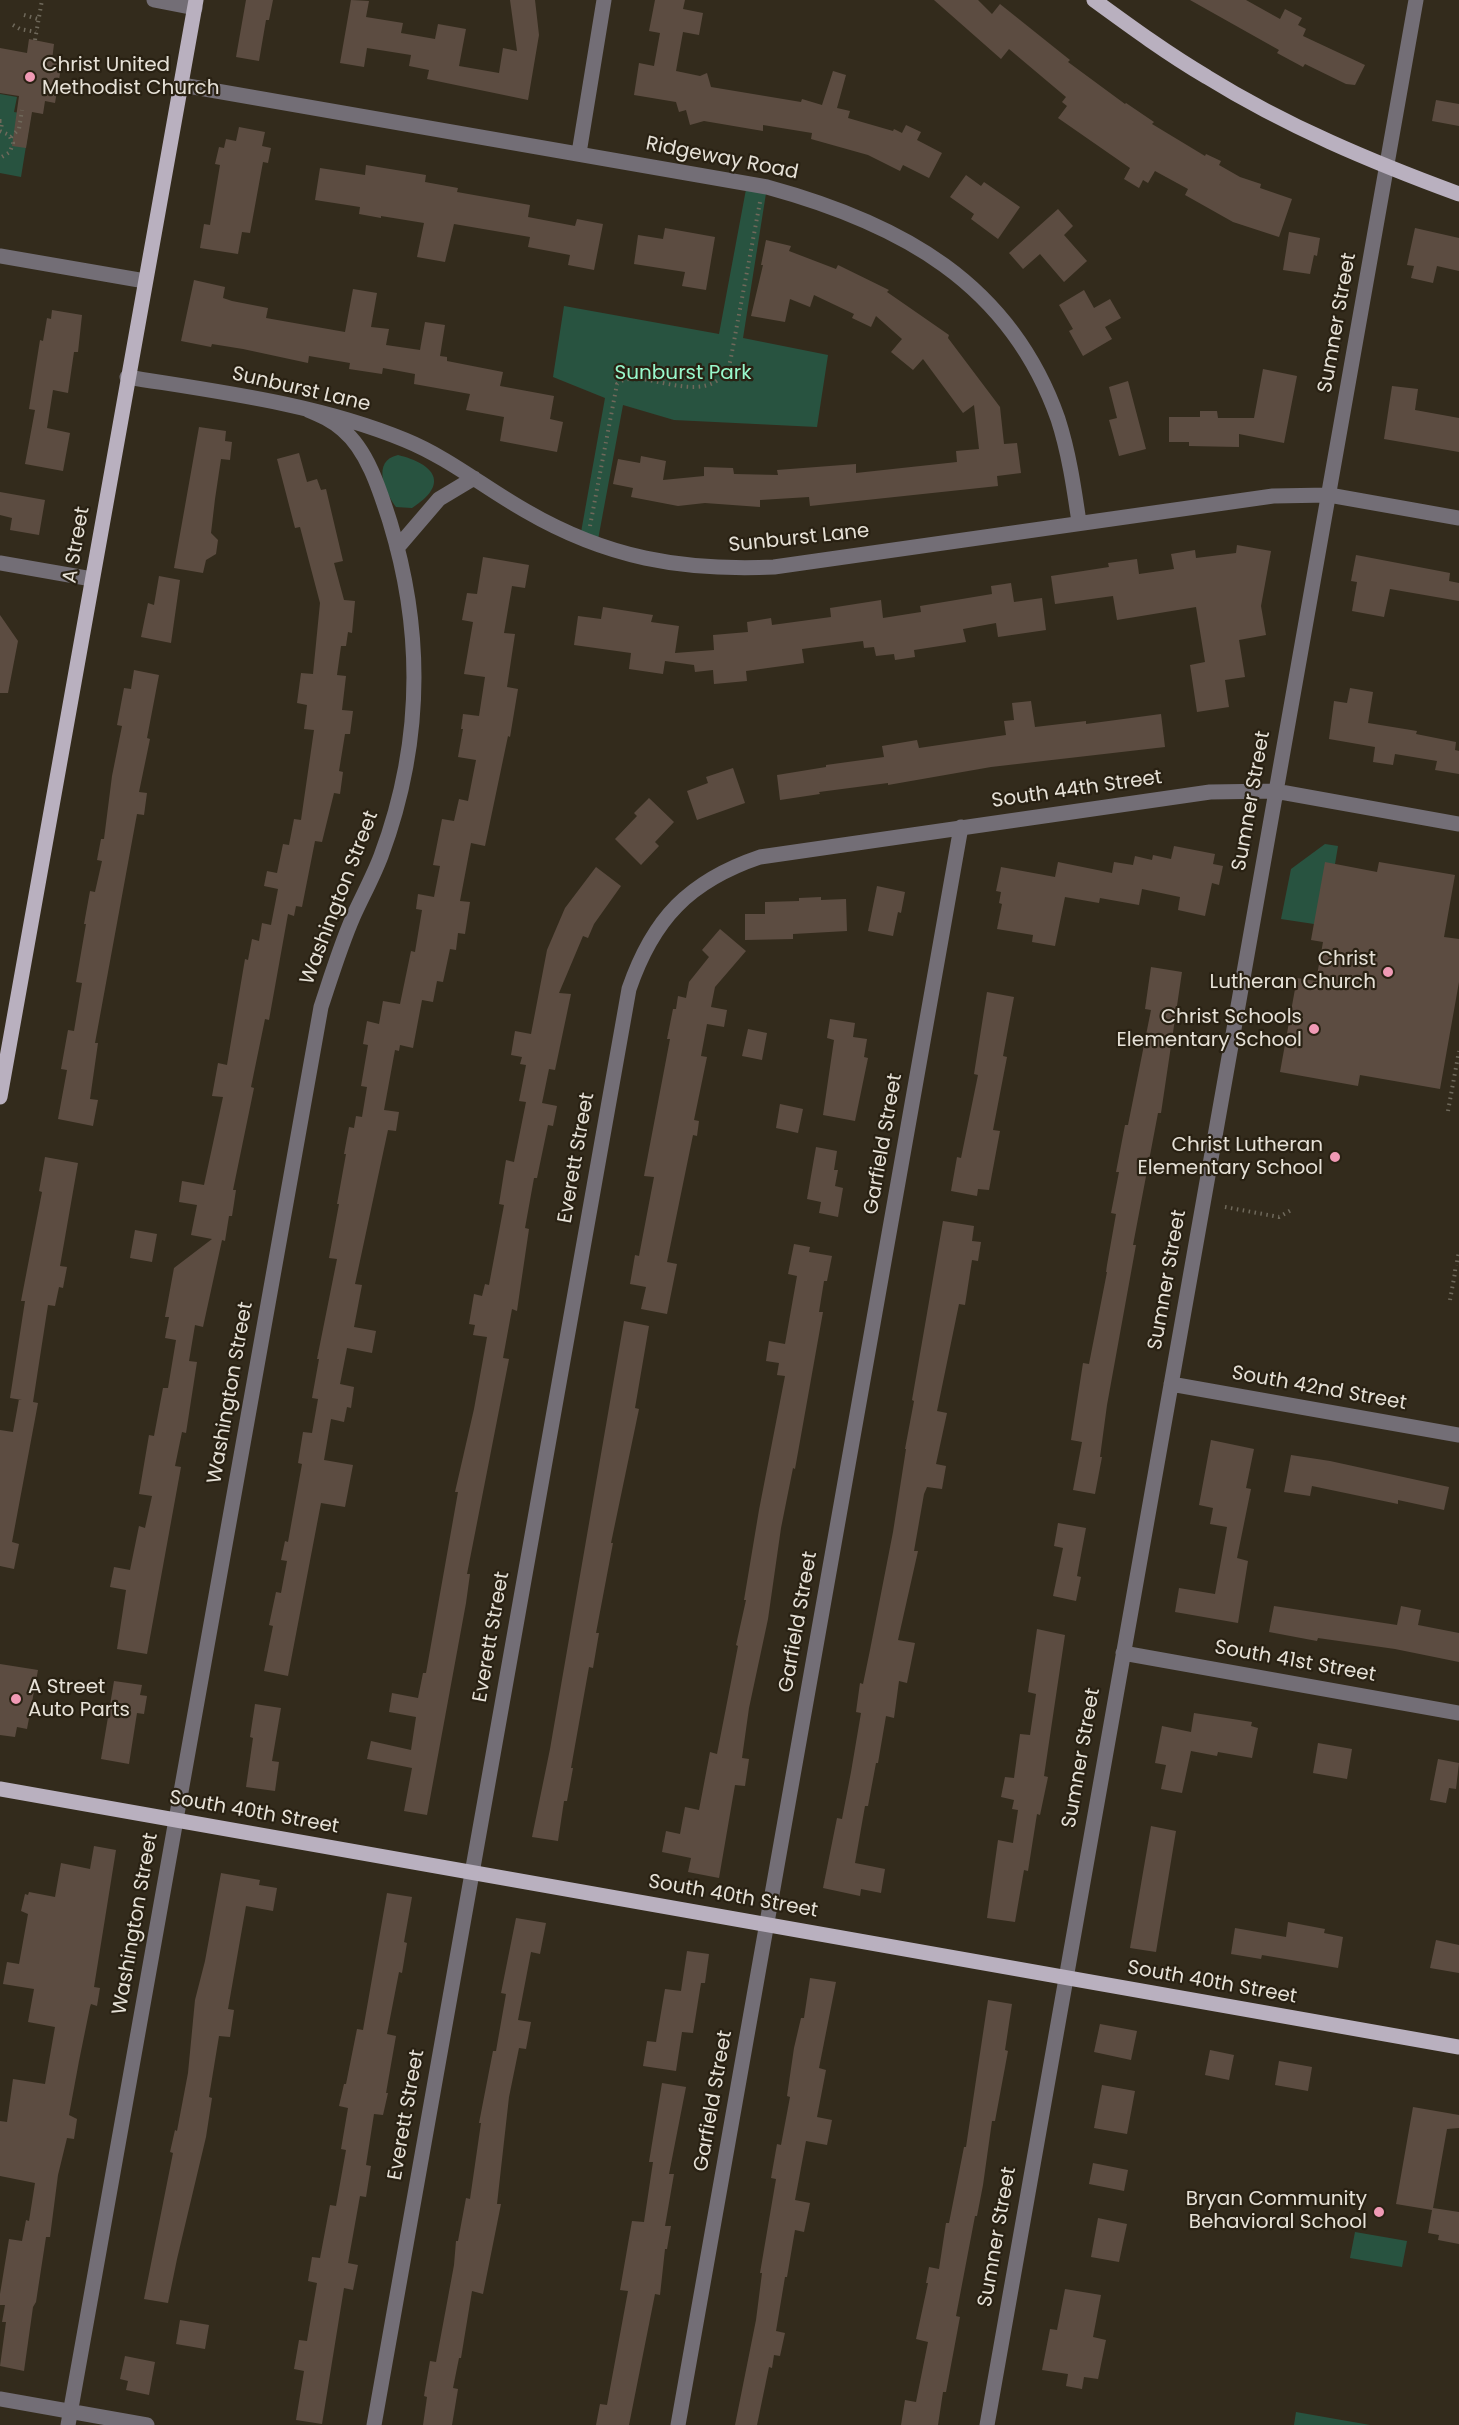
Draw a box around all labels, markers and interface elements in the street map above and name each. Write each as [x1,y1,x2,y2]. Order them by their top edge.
place label: Christ United Methodist Church [42,54,219,101]
marker: Christ United Methodist Church [23,70,37,84]
street label: Ridgeway Road [644,132,800,186]
street label: Sumner Street [1314,251,1362,395]
street label: Sunburst Lane [229,362,373,418]
park label: Sunburst Park [614,362,752,386]
street label: A Street [58,505,96,585]
street label: Sunburst Lane [727,520,871,558]
street label: Sumner Street [1228,729,1276,873]
street label: South 44th Street [990,766,1164,814]
street label: Washington Street [296,808,384,988]
place label: Christ Lutheran Church [1210,948,1376,995]
marker: Christ Lutheran Church [1381,965,1395,979]
place label: Christ Schools Elementary School [1117,1006,1302,1053]
marker: Christ Schools Elementary School [1307,1022,1321,1036]
street label: Garfield Street [860,1072,908,1216]
street label: Everett Street [554,1091,600,1225]
place label: Christ Lutheran Elementary School [1138,1134,1323,1181]
marker: Christ Lutheran Elementary School [1328,1150,1342,1164]
street label: Sumner Street [1144,1208,1192,1352]
street label: Washington Street [203,1300,259,1486]
street label: South 42nd Street [1230,1362,1408,1416]
street label: Garfield Street [775,1550,823,1694]
street label: Everett Street [469,1570,515,1704]
street label: South 41st Street [1212,1636,1378,1688]
place label: A Street Auto Parts [28,1676,130,1723]
street label: Sumner Street [1058,1686,1106,1830]
marker: A Street Auto Parts [9,1692,23,1706]
street label: South 40th Street [167,1786,341,1840]
street label: Washington Street [108,1831,164,2017]
street label: South 40th Street [646,1870,820,1924]
street label: South 40th Street [1125,1956,1299,2010]
street label: Garfield Street [690,2029,738,2173]
street label: Everett Street [384,2048,430,2182]
street label: Sumner Street [974,2165,1022,2309]
place label: Bryan Community Behavioral School [1186,2188,1367,2235]
marker: Bryan Community Behavioral School [1372,2205,1386,2219]

